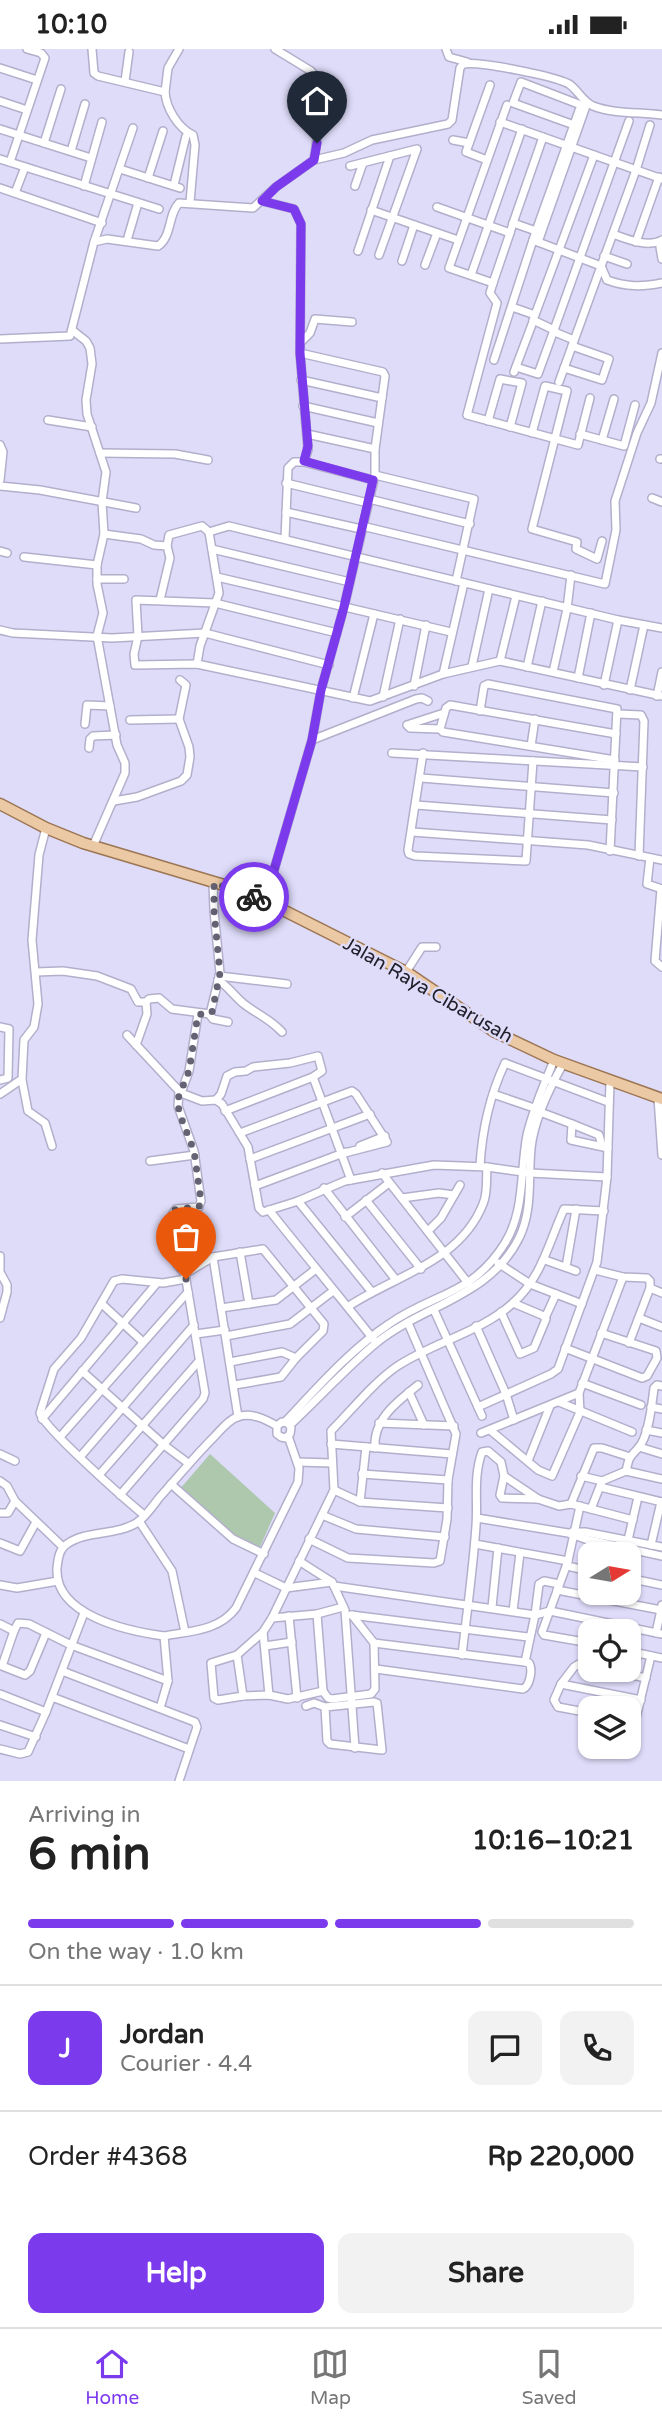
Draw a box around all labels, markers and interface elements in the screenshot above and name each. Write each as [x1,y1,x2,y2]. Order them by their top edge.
text: 10:10 [35,9,107,40]
pin [287,71,347,143]
icon: home [298,82,336,120]
courier [219,862,289,932]
icon: bike [235,878,273,916]
street label: Jalan Raya Cibarusah [339,932,517,1048]
pin [156,1207,216,1279]
icon: bag [167,1218,205,1256]
north arrow [578,1542,640,1605]
map controls [578,1542,641,1759]
button: locate [578,1619,641,1682]
button: layers [578,1696,641,1759]
text: Arriving in [28,1801,141,1829]
text: 10:16–10:21 [472,1825,634,1856]
text: 6 min [28,1827,151,1882]
text: On the way · 1.0 km [28,1938,244,1966]
button: chat [468,2011,542,2085]
button: phone [560,2011,634,2085]
text: Jordan [120,2019,204,2050]
text: J [59,2033,71,2064]
text: Courier · 4.4 [120,2050,252,2078]
text: Order #4368 [28,2141,188,2172]
text: Rp 220,000 [488,2141,634,2172]
button: Help [28,2233,324,2313]
button: Share [338,2233,634,2313]
tab: Home [85,2345,139,2409]
tab: Map [310,2345,351,2409]
tab: Saved [522,2345,577,2409]

